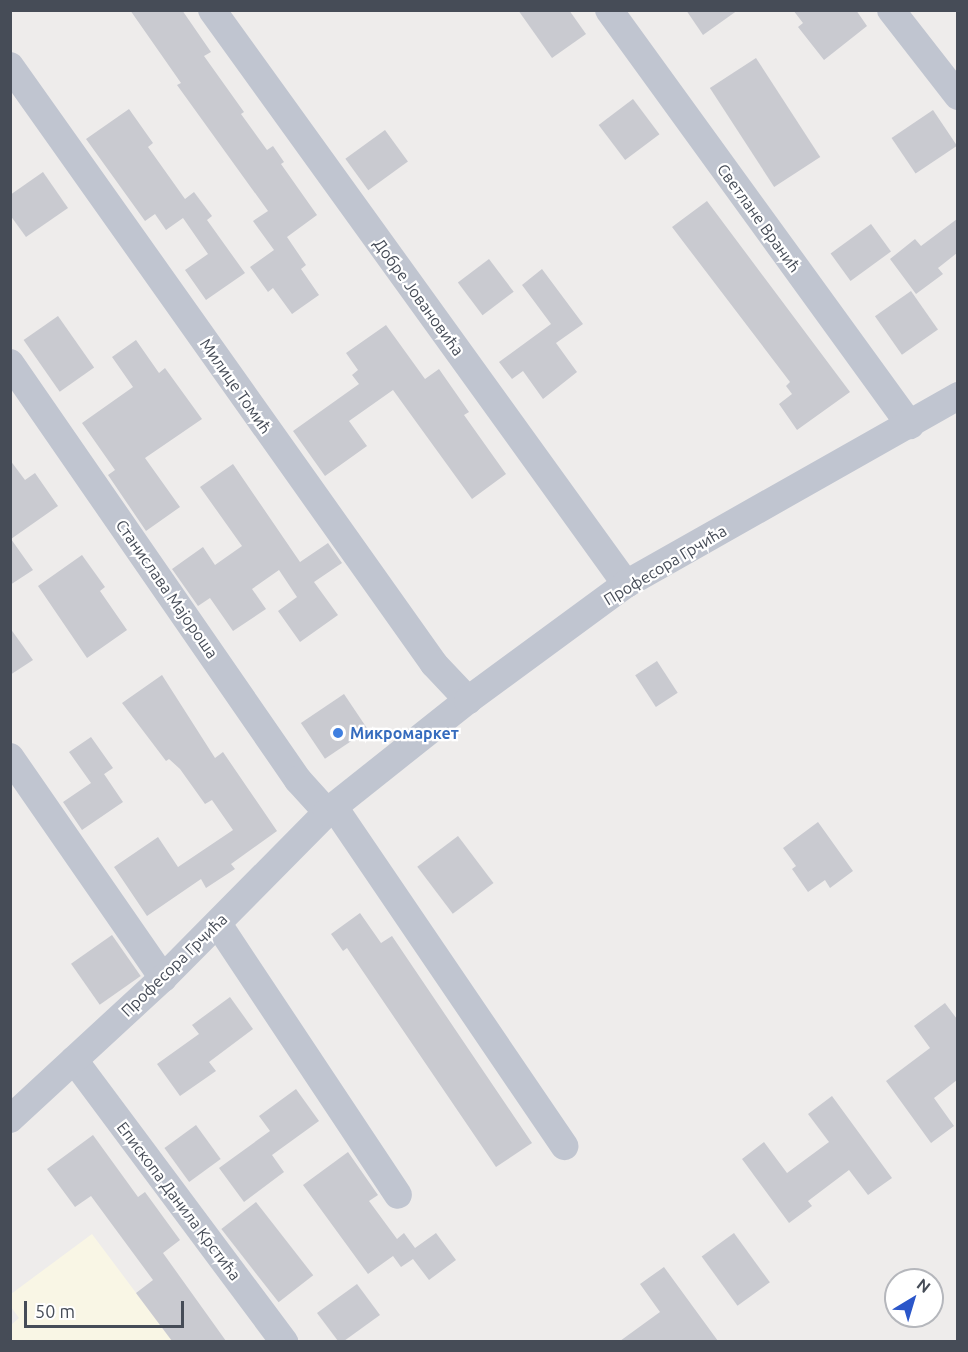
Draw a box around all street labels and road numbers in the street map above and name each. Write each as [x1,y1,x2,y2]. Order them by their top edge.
street label: Светлане Вранић [713,160,805,276]
street label: Добре Јовановића [370,235,468,359]
street label: Милице Томић [196,335,276,437]
street label: Станислава Мајороша [112,516,222,662]
street label: Професора Грчића [600,521,730,609]
street label: Професора Грчића [117,909,231,1021]
street label: Епископа Данила Крстића [113,1118,245,1284]

